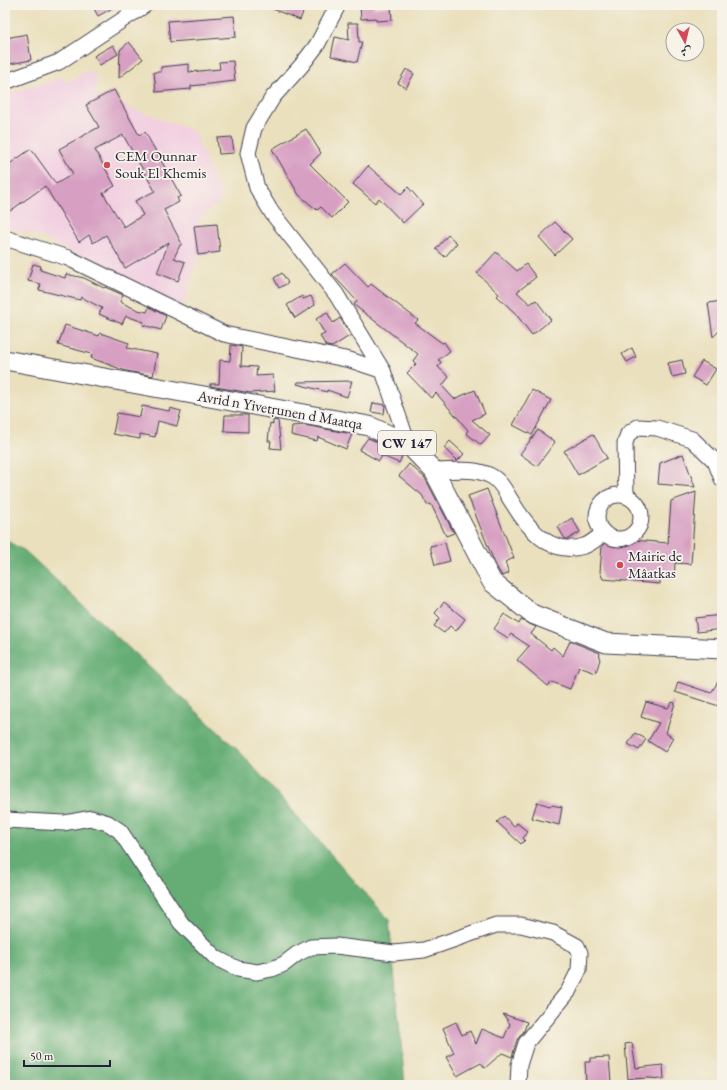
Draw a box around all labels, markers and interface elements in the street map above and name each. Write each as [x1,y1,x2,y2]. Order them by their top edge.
north arrow [665,22,705,62]
text: ش [680,44,693,60]
place label: CEM Ounnar Souk El Khemis [115,146,207,182]
marker: CEM Ounnar Souk El Khemis [102,160,112,170]
street label: Avrid n Yivetṛunen d Maatqa [195,385,364,433]
road number: CW 147 [378,431,436,455]
place label: Mairie de Mâatkas [628,546,682,582]
marker: Mairie de Mâatkas [615,560,625,570]
scale bar [24,1042,110,1068]
text: 50 m [30,1048,54,1064]

